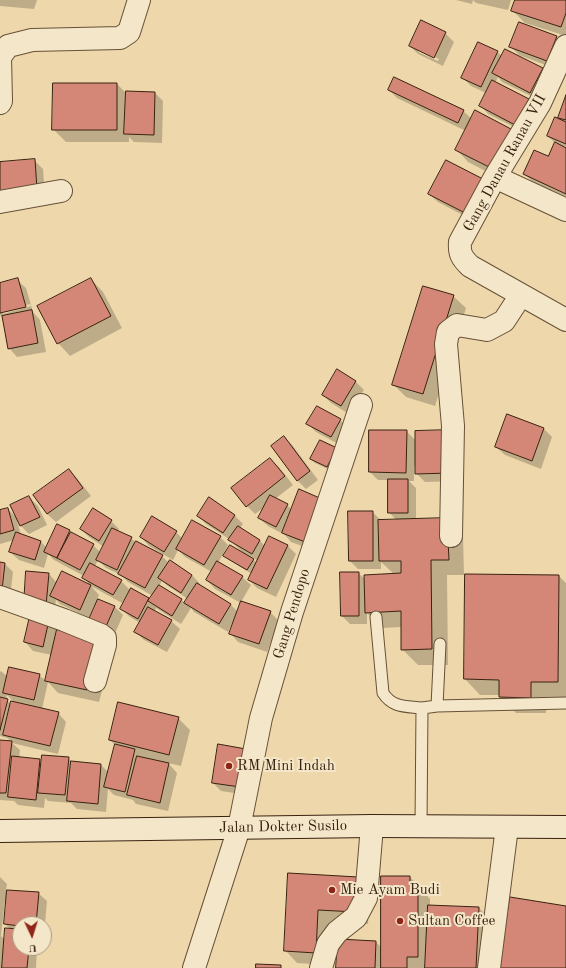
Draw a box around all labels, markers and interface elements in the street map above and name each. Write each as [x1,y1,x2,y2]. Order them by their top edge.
street label: Gang Danau Ranau VII [460,91,550,235]
street label: Gang Pendopo [270,567,314,661]
place label: RM Mini Indah [237,757,335,775]
marker: RM Mini Indah [224,761,234,771]
street label: Jalan Dokter Susilo [219,817,347,837]
place label: Mie Ayam Budi [340,881,440,899]
marker: Mie Ayam Budi [327,885,337,895]
place label: Sultan Coffee [408,912,496,930]
north arrow [12,916,52,956]
marker: Sultan Coffee [395,916,405,926]
text: U [28,942,38,953]

